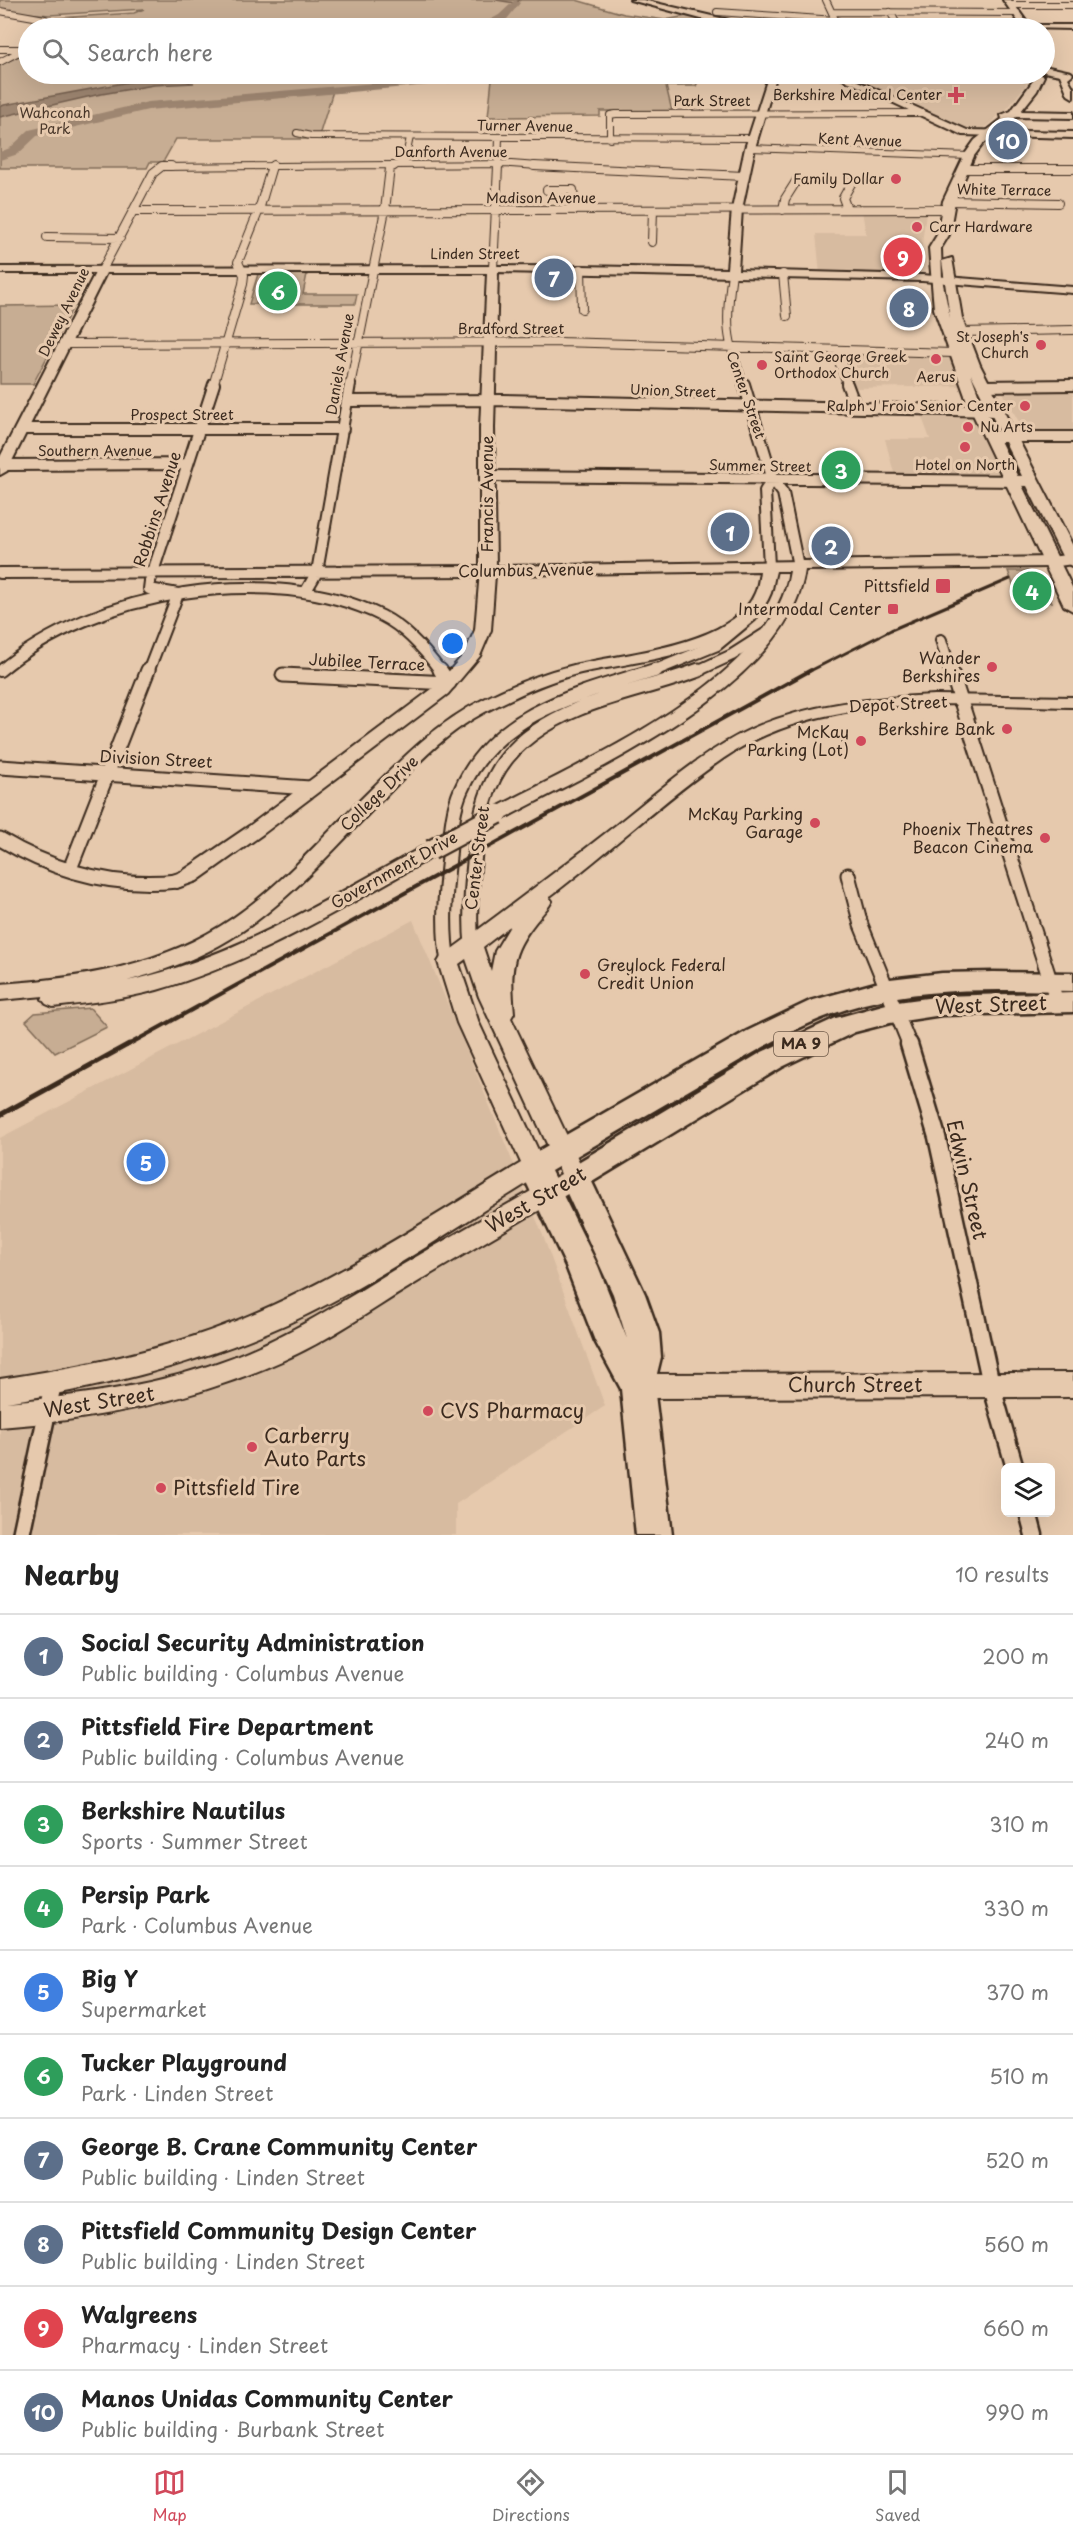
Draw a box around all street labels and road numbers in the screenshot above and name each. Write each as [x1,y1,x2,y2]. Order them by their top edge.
street label: Park Street [673,90,751,111]
street label: Turner Avenue [477,114,574,137]
street label: Kent Avenue [817,128,903,151]
street label: Danforth Avenue [395,141,508,162]
street label: White Terrace [957,178,1051,201]
street label: Madison Avenue [486,187,596,208]
street label: Linden Street [430,243,520,264]
street label: Dewey Avenue [33,263,94,360]
street label: Daniels Avenue [320,311,359,416]
street label: Bradford Street [458,318,564,339]
street label: Center Street [722,348,771,442]
street label: Union Street [630,379,717,403]
street label: Prospect Street [130,404,234,425]
street label: Francis Avenue [474,435,498,553]
street label: Southern Avenue [38,440,152,461]
street label: Robbins Avenue [126,448,186,570]
street label: Summer Street [709,454,812,477]
street label: Columbus Avenue [458,556,594,582]
street label: Jubilee Terrace [308,646,426,676]
street label: Depot Street [848,688,949,718]
street label: Division Street [99,743,213,773]
street label: College Drive [334,748,423,836]
street label: Center Street [458,804,494,911]
street label: Government Drive [326,824,461,914]
street label: West Street [935,987,1047,1021]
road number: MA 9 [774,1032,828,1056]
street label: Edwin Street [940,1117,996,1243]
street label: West Street [480,1158,591,1240]
street label: Church Street [788,1369,922,1399]
street label: West Street [41,1377,156,1425]

